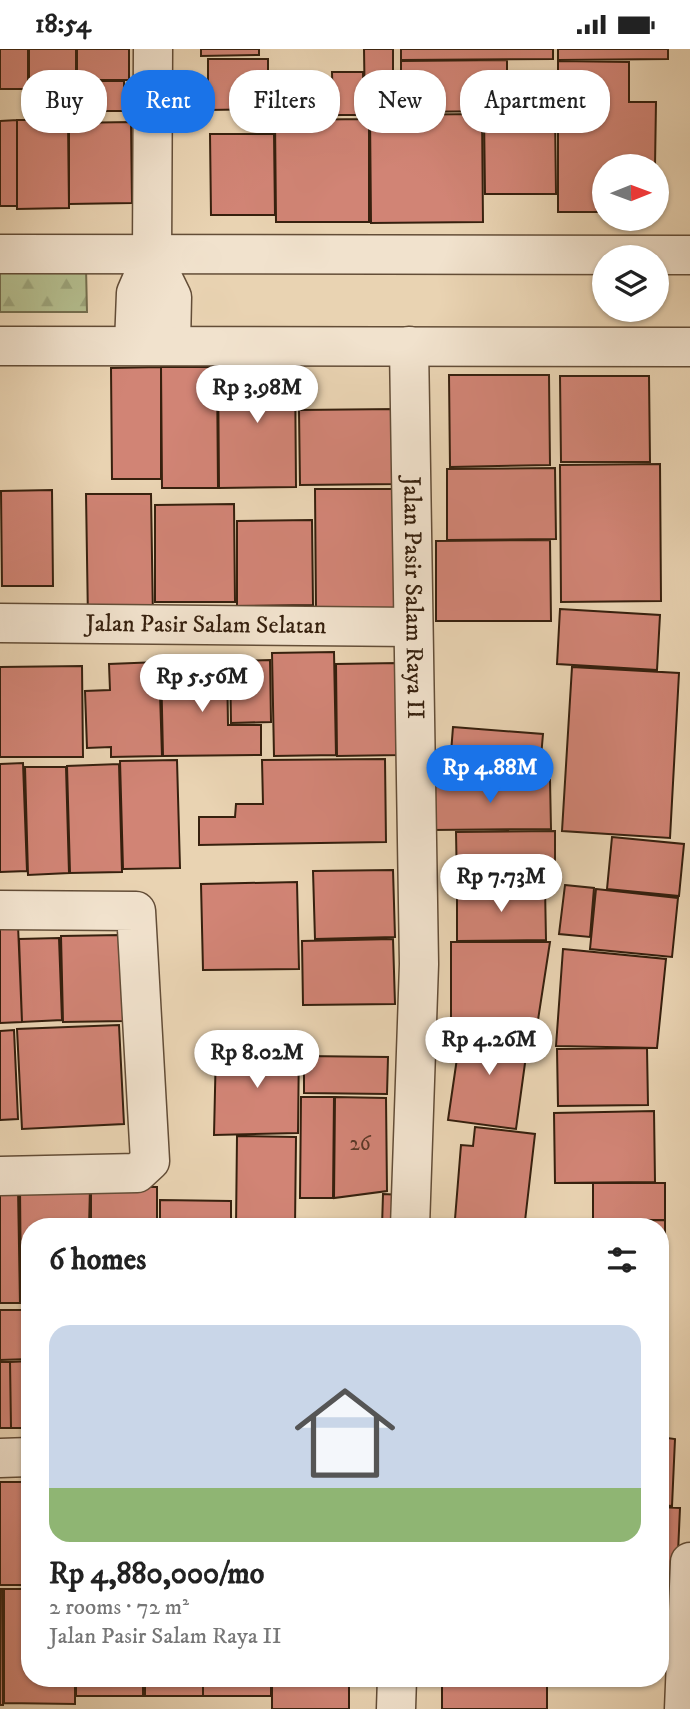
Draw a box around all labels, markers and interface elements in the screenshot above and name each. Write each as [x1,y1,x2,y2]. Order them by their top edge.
text: 18:54 [35,8,91,41]
chip: Buy [21,70,107,133]
chip: Rent [121,70,215,133]
chip: Filters [229,70,340,133]
chip: New [354,70,446,133]
chip: Apartment [460,70,610,133]
north arrow [592,154,668,231]
map controls [592,154,669,322]
button: layers [592,245,669,322]
pin: Rp 3.98M [185,365,329,425]
text: Rp 3.98M [212,373,302,402]
street label: Jalan Pasir Salam Raya II [396,474,430,720]
street label: Jalan Pasir Salam Selatan [84,609,327,641]
pin: Rp 5.56M [130,655,274,714]
text: Rp 5.56M [156,662,248,691]
pin: Rp 4.88M [418,745,562,805]
text: Rp 4.88M [442,753,538,782]
pin: Rp 7.73M [429,855,573,914]
text: Rp 7.73M [456,862,546,891]
pin: Rp 4.26M [417,1017,561,1077]
text: Rp 4.26M [441,1025,537,1054]
pin: Rp 8.02M [185,1031,329,1090]
text: Rp 8.02M [210,1038,304,1067]
house number: 26 [349,1131,372,1157]
icon: filters [603,1241,641,1279]
text: 6 homes [49,1242,146,1279]
icon: home [282,1370,408,1496]
text: Rp 4,880,000/mo [49,1556,264,1593]
text: 2 rooms · 72 m² [49,1593,189,1622]
text: Jalan Pasir Salam Raya II [49,1622,282,1651]

